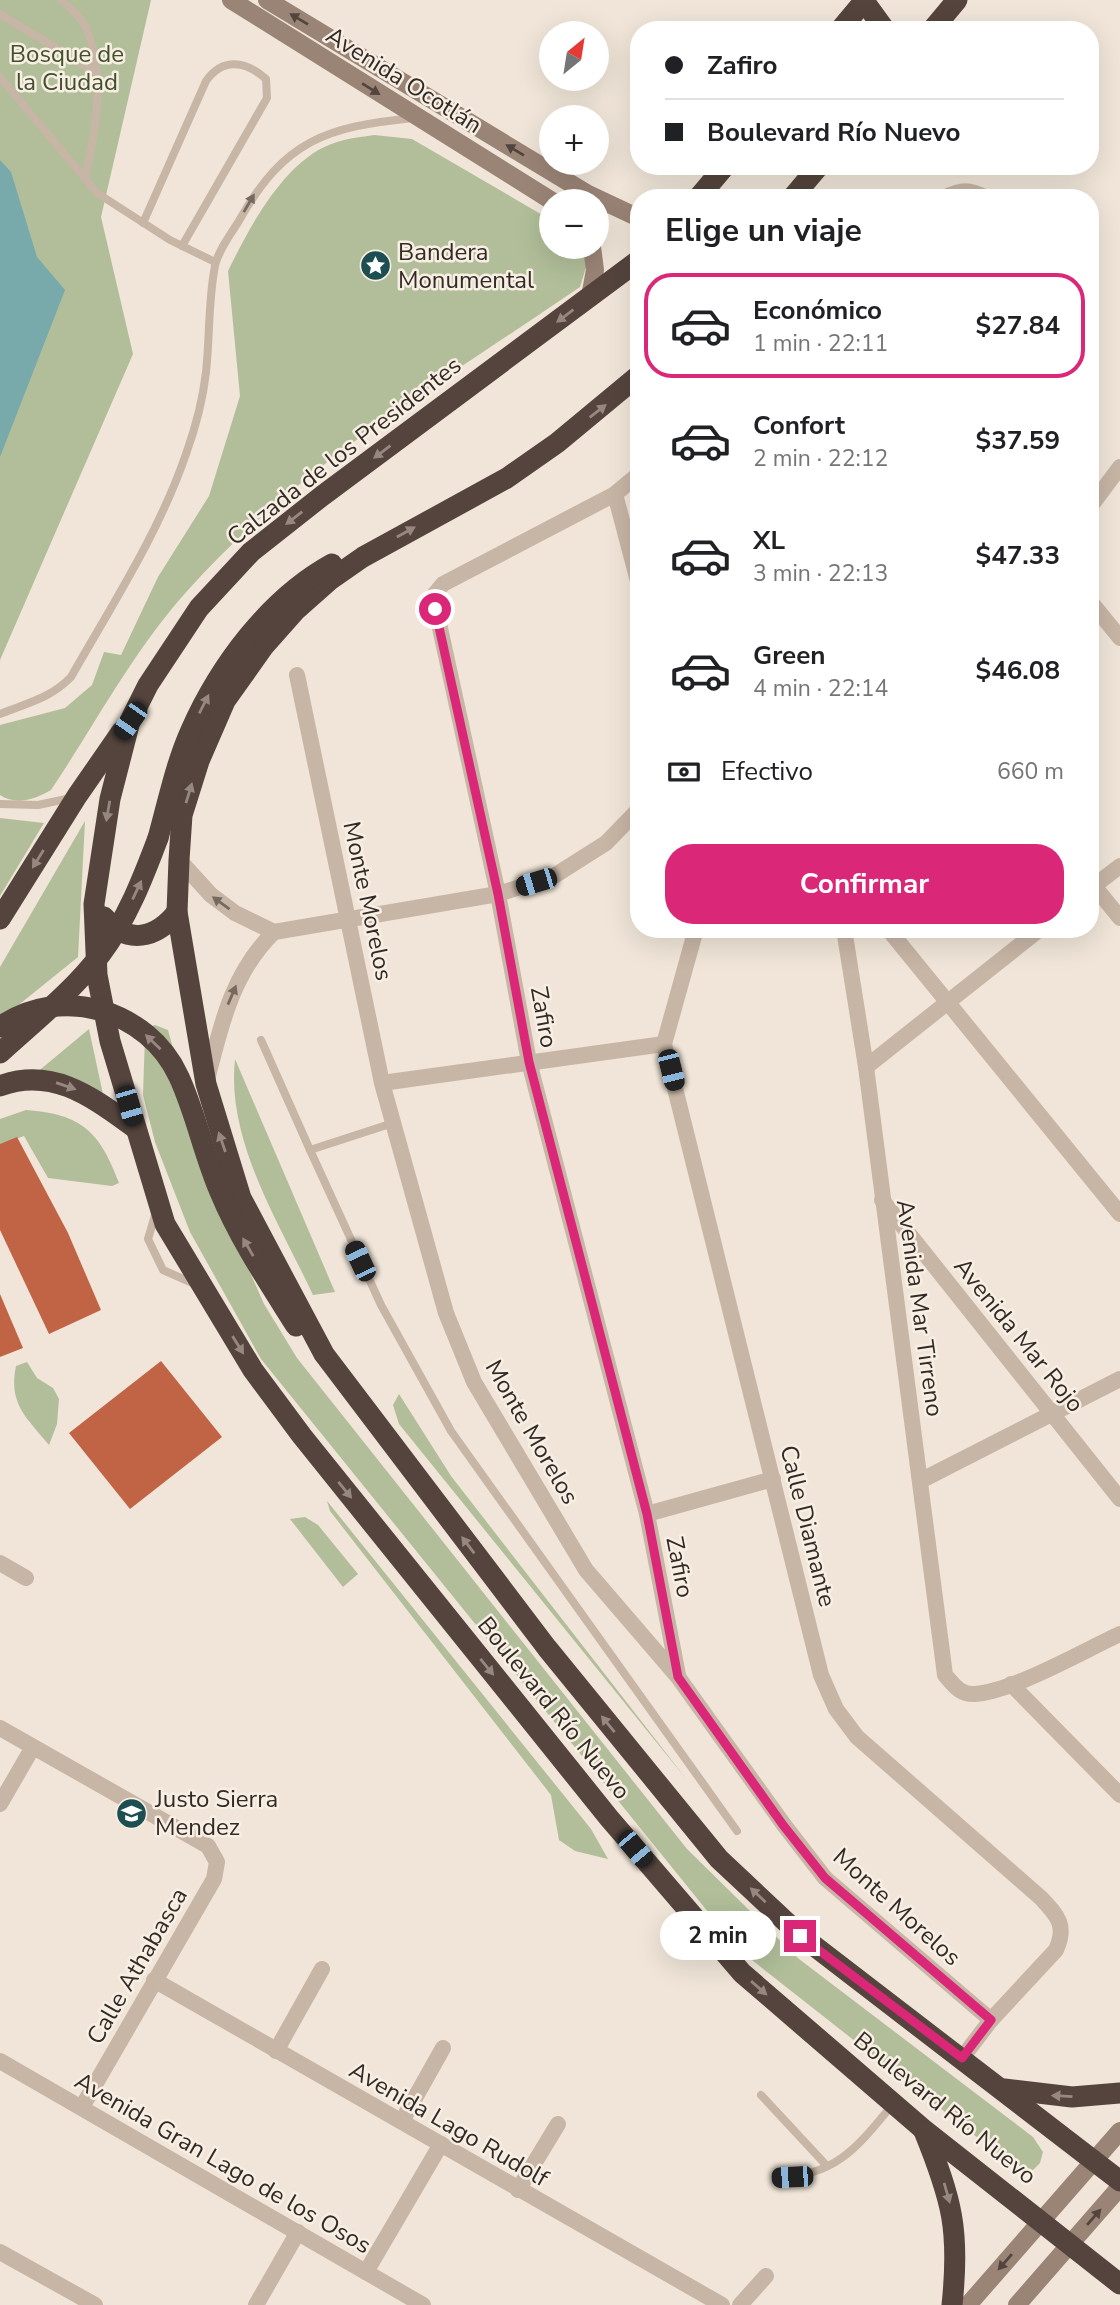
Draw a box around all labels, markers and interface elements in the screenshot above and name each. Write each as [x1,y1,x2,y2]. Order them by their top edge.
one-way arrow [289,13,308,26]
street label: Avenida Ocotlán [320,19,488,141]
north arrow [539,21,609,91]
map controls [539,21,609,259]
park label: Bosque de la Ciudad [10,38,124,98]
text: Zafiro [707,48,778,83]
one-way arrow [362,82,381,95]
button: + [539,105,609,175]
text: Boulevard Río Nuevo [707,115,961,150]
one-way arrow [505,143,524,156]
button: − [539,189,609,259]
one-way arrow [243,193,255,213]
text: Elige un viaje [665,209,862,252]
place label: Bandera Monumental [398,236,534,296]
place icon: Bandera Monumental [358,249,392,283]
text: Económico [753,293,882,328]
icon: car [669,294,732,357]
text: $27.84 [976,308,1060,343]
one-way arrow [556,309,574,323]
text: 1 min · 22:11 [753,328,888,359]
street label: Calzada de los Presidentes [220,349,468,553]
one-way arrow [589,403,607,418]
text: Confort [753,408,845,443]
icon: car [669,409,732,472]
text: $37.59 [976,423,1060,458]
text: 2 min · 22:12 [753,443,888,474]
one-way arrow [373,444,391,458]
one-way arrow [285,510,302,525]
text: XL [753,523,785,558]
icon: car [669,524,732,587]
one-way arrow [397,526,416,538]
text: $47.33 [976,538,1060,573]
text: 3 min · 22:13 [753,558,888,589]
route start [419,593,451,625]
text: Green [753,638,826,673]
icon: car [669,639,732,702]
text: $46.08 [976,653,1060,688]
text: 4 min · 22:14 [753,673,888,704]
one-way arrow [199,694,210,714]
car [110,698,151,744]
icon: cash [665,753,703,791]
text: Efectivo [721,754,813,789]
text: 660 m [997,756,1064,787]
one-way arrow [184,782,195,803]
one-way arrow [102,800,113,822]
street label: Monte Morelos [336,819,400,983]
button: Confirmar [665,844,1064,924]
one-way arrow [31,850,44,869]
car [513,866,560,898]
one-way arrow [132,880,143,900]
one-way arrow [213,895,231,910]
street label: Zafiro [523,984,565,1050]
one-way arrow [226,985,237,1006]
one-way arrow [145,1034,162,1051]
car [656,1047,687,1093]
one-way arrow [56,1081,77,1092]
car [114,1083,145,1129]
one-way arrow [216,1131,227,1152]
street label: Avenida Mar Tirreno [889,1197,951,1419]
one-way arrow [241,1238,254,1257]
car [342,1238,379,1284]
street label: Avenida Mar Rojo [947,1251,1091,1419]
one-way arrow [231,1336,244,1355]
street label: Monte Morelos [478,1354,586,1510]
street label: Calle Diamante [772,1442,844,1610]
one-way arrow [337,1481,352,1498]
street label: Zafiro [658,1534,702,1600]
one-way arrow [462,1536,476,1554]
street label: Boulevard Río Nuevo [470,1610,638,1806]
one-way arrow [480,1658,495,1676]
one-way arrow [601,1716,616,1734]
place label: Justo Sierra Mendez [154,1783,278,1843]
school or university icon: Justo Sierra Mendez [115,1796,149,1830]
car [614,1826,657,1872]
street label: Monte Morelos [826,1841,968,1973]
street label: Calle Athabasca [79,1882,195,2050]
one-way arrow [750,1888,767,1904]
callout: 2 min [660,1912,776,1960]
text: 2 min [688,1920,748,1951]
route end [784,1920,816,1952]
one-way arrow [750,1980,768,1996]
street label: Boulevard Río Nuevo [847,2024,1043,2192]
street label: Avenida Lago Rudolf [344,2054,555,2195]
street label: Avenida Gran Lago de los Osos [69,2065,377,2261]
one-way arrow [1051,2090,1073,2101]
car [771,2165,814,2189]
one-way arrow [943,2183,953,2204]
one-way arrow [1086,2208,1102,2226]
one-way arrow [998,2254,1013,2271]

